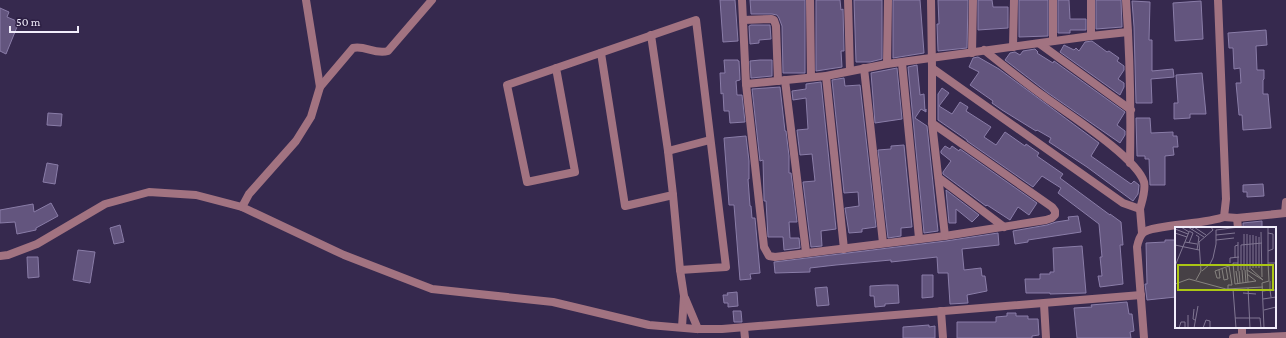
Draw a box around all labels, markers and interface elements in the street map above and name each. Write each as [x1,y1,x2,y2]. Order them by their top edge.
scale bar [10,8,78,34]
text: 50 m [16,15,41,29]
inset map [1175,227,1276,328]

